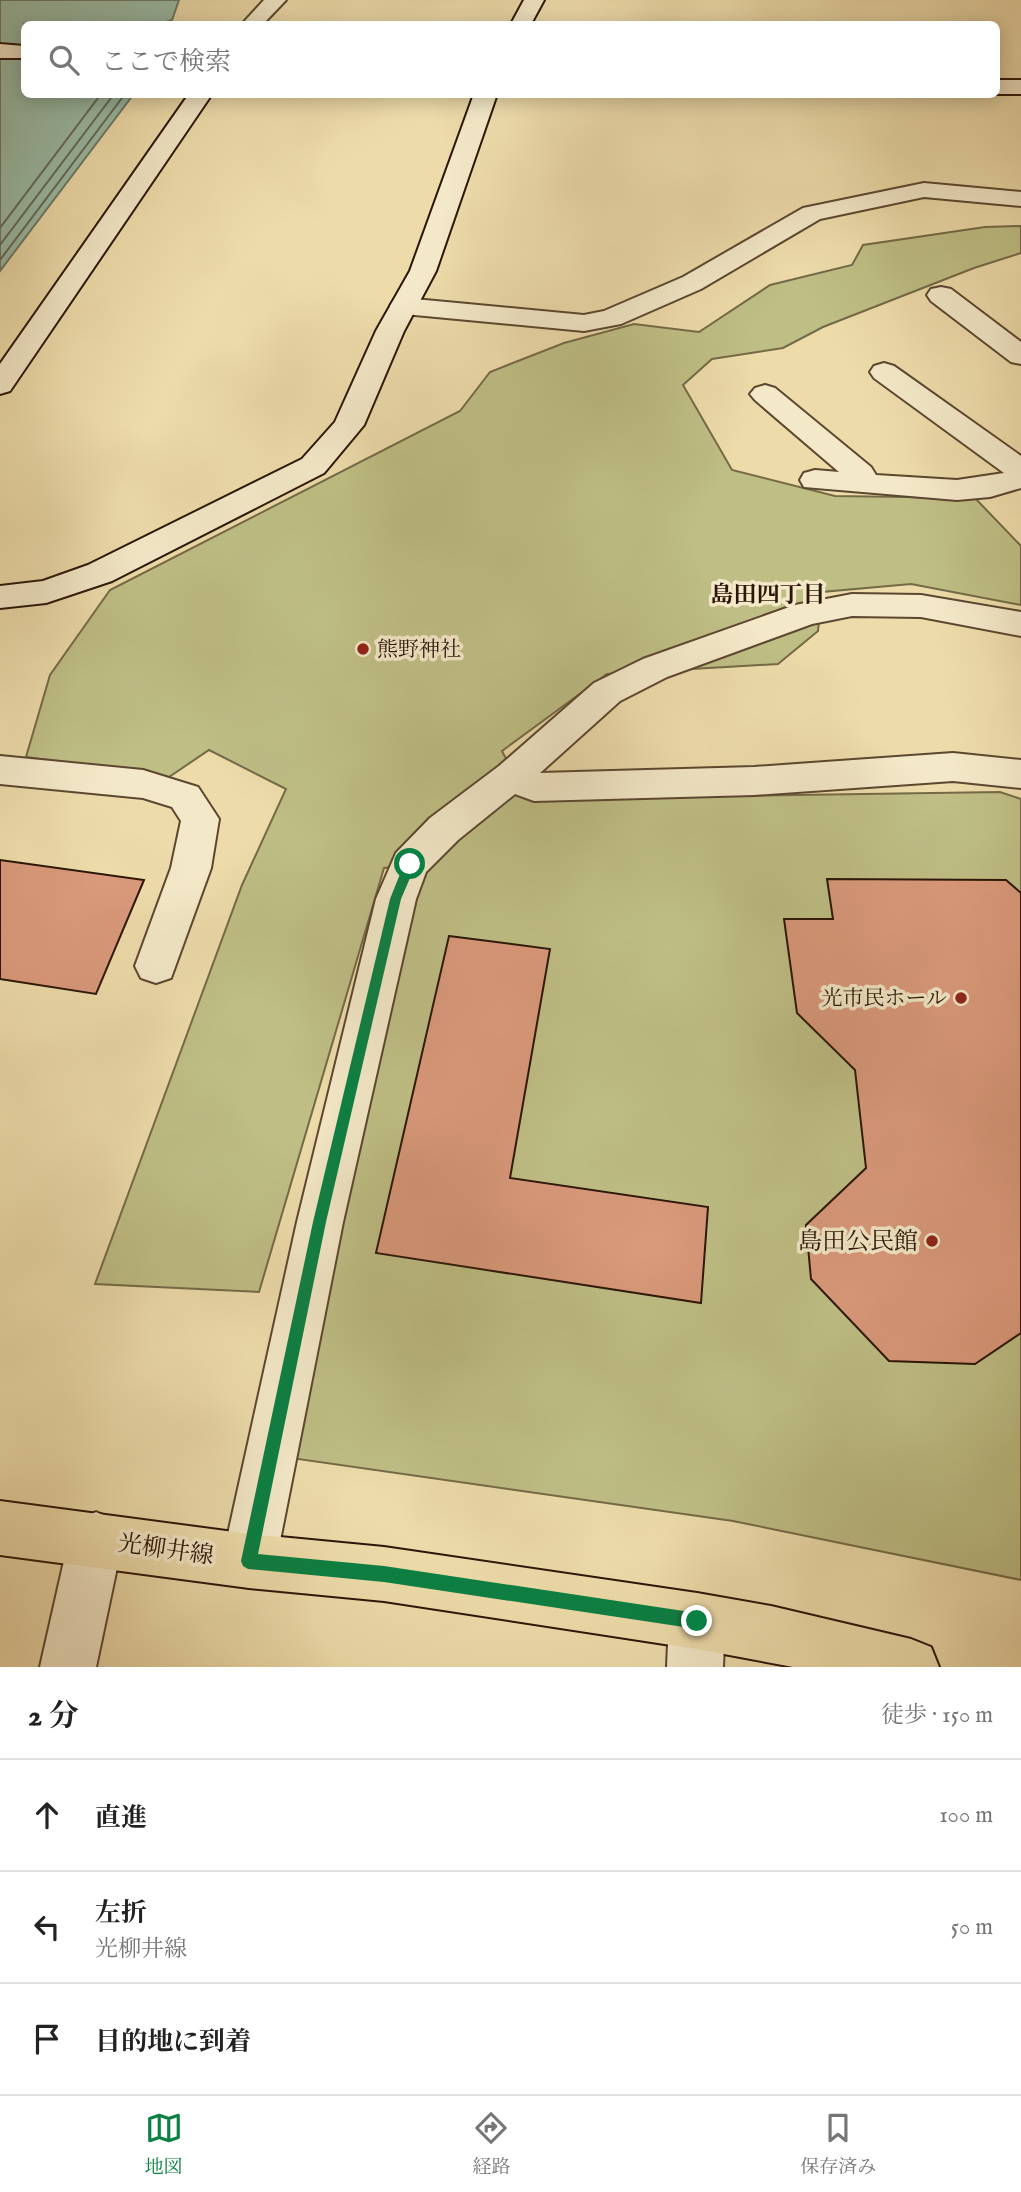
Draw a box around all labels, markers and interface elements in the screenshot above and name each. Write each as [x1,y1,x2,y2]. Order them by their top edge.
search box [21,21,1000,98]
icon: search [45,41,83,79]
text: ここで検索 [101,46,231,79]
district label: 島田四丁目 [711,581,826,610]
place label: 熊野神社 [377,637,461,664]
marker: 熊野神社 [355,641,371,657]
route start [394,848,425,879]
place label: 光市民ホール [821,986,947,1013]
marker: 光市民ホール [953,990,969,1006]
place label: 島田公民館 [798,1227,918,1258]
marker: 島田公民館 [924,1233,940,1249]
street label: 光柳井線 [116,1528,215,1573]
route end [681,1605,712,1636]
text: 2 分 [28,1698,79,1736]
text: 徒歩 · 150 m [881,1701,993,1730]
icon: ahead [28,1796,66,1834]
text: 100 m [939,1801,993,1830]
text: 直進 [95,1802,147,1835]
text: 左折 [95,1897,147,1930]
icon: left [28,1908,66,1946]
text: 50 m [951,1913,993,1942]
text: 光柳井線 [95,1935,187,1964]
icon: arrive [28,2020,66,2058]
text: 目的地に到着 [95,2026,251,2059]
tab: 地図 [145,2109,183,2180]
tab: 経路 [472,2109,510,2180]
tab: 保存済み [800,2109,876,2180]

